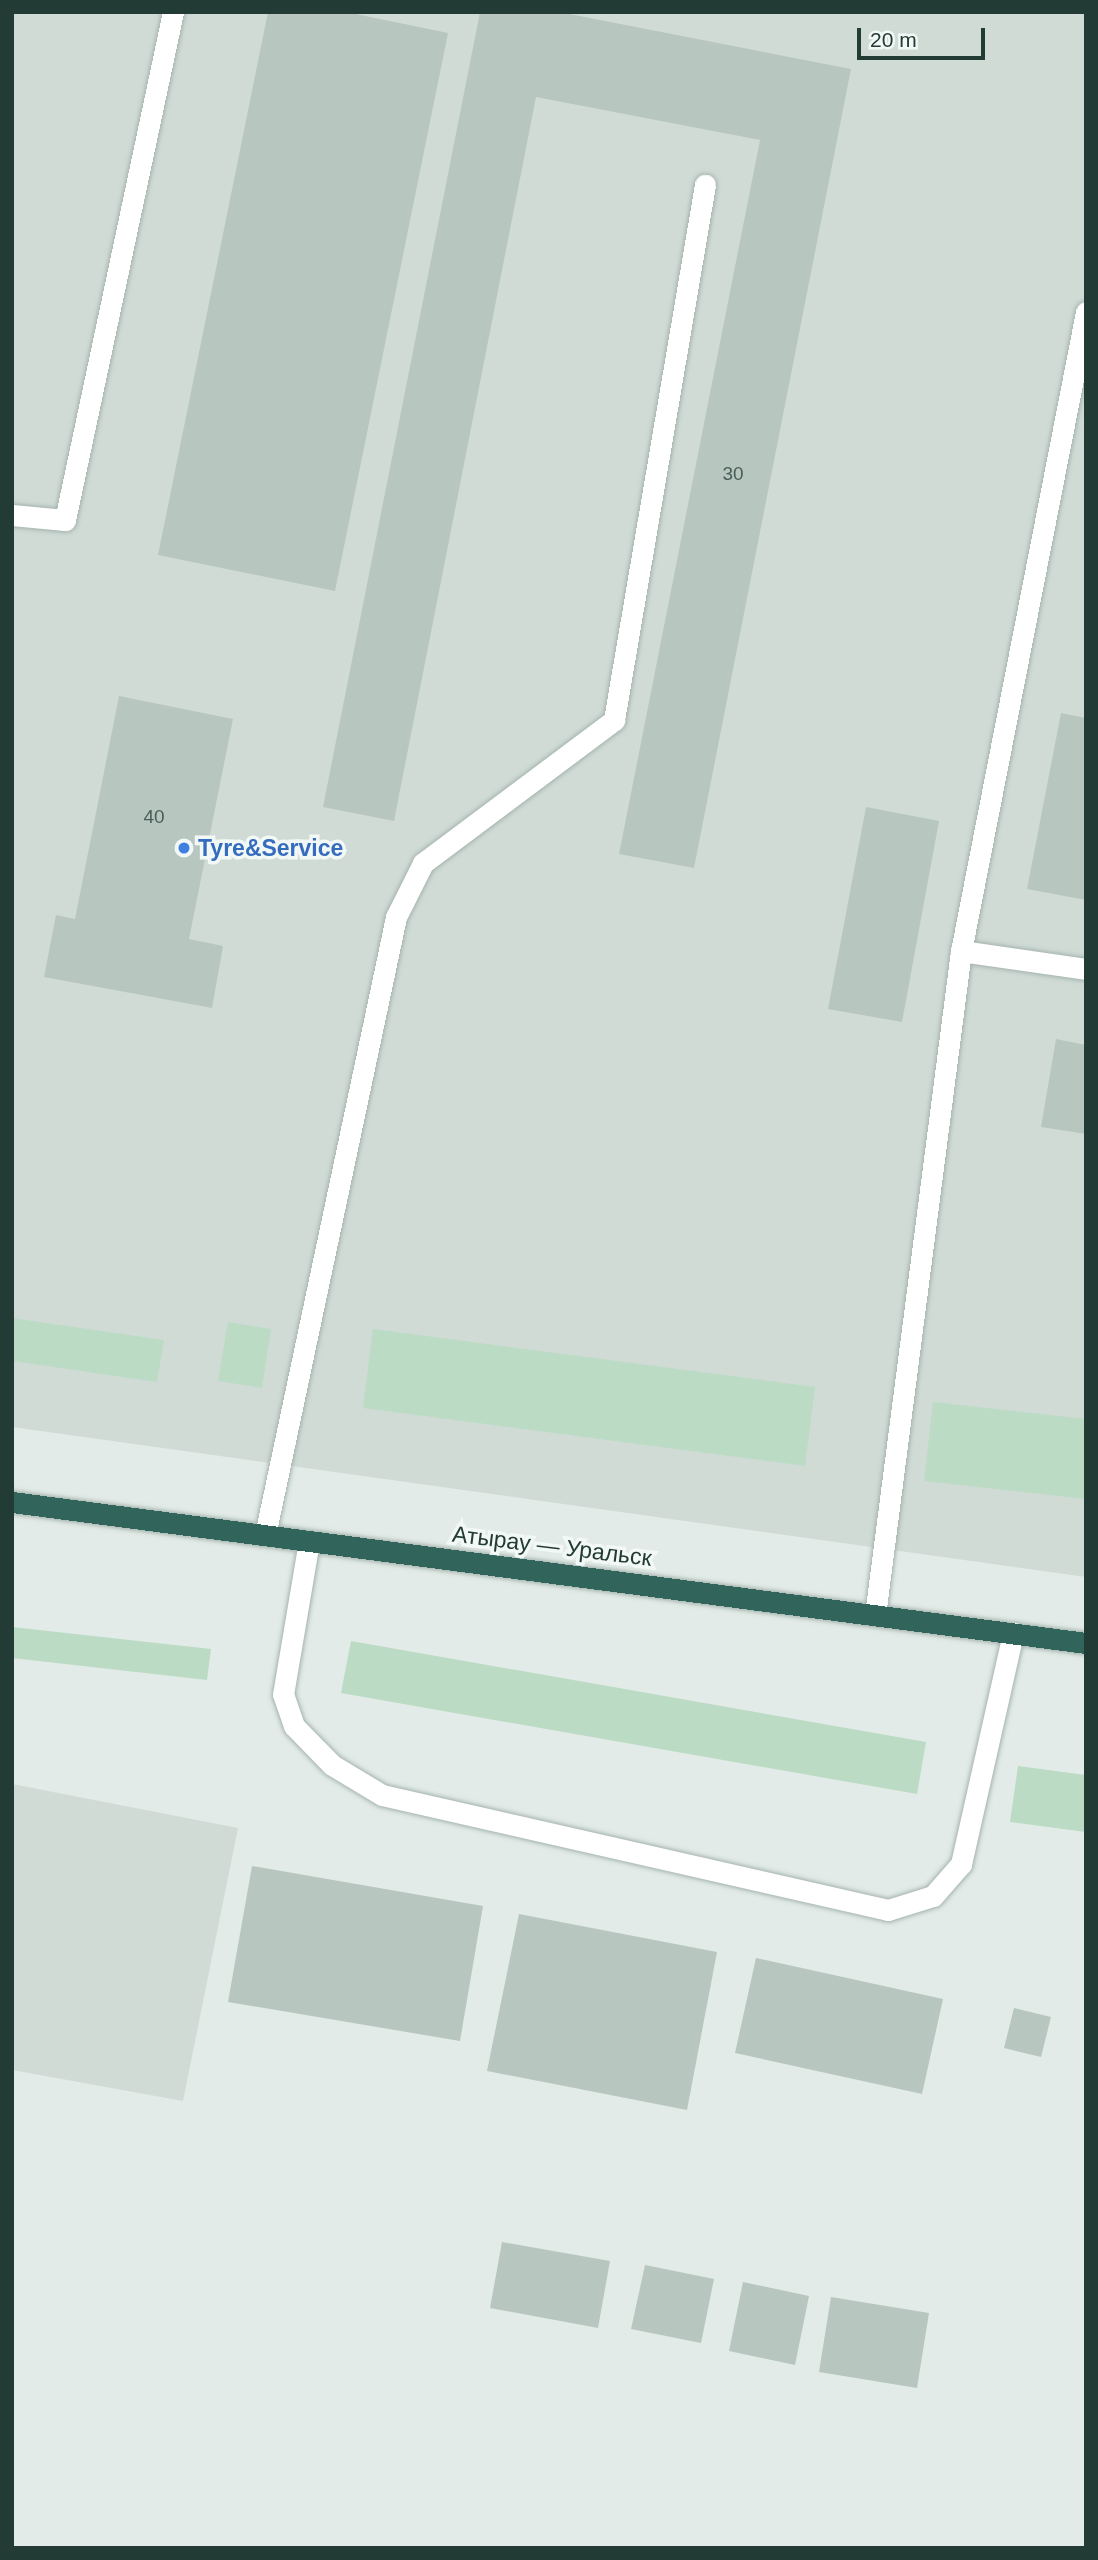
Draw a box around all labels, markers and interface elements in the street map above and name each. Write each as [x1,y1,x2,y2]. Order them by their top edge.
scale bar [860,14,988,58]
text: 20 m [870,28,917,51]
house number: 30 [722,463,744,485]
house number: 40 [143,806,165,828]
place label: Tyre&Service [198,834,343,862]
marker: Tyre&Service [176,840,192,856]
street label: Атырау — Уральск [451,1520,653,1572]

